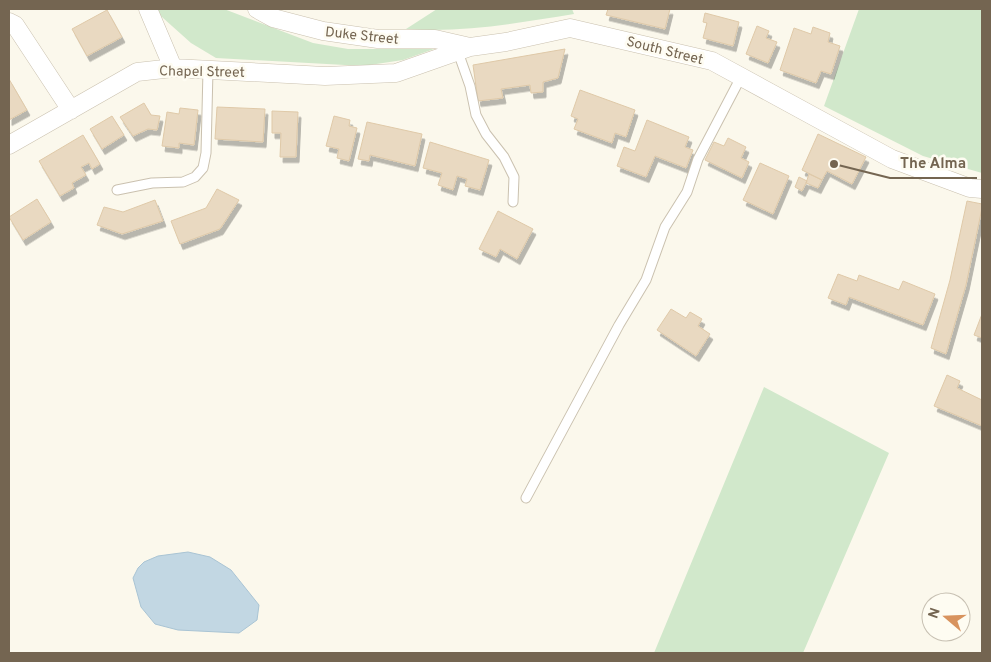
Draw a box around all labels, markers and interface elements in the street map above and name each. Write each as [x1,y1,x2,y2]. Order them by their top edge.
street label: Duke Street [324,24,399,49]
street label: South Street [624,34,705,69]
street label: Chapel Street [159,63,245,82]
callout: The Alma [890,148,977,178]
text: The Alma [900,155,966,174]
north arrow [921,592,971,642]
text: N [925,606,945,621]

